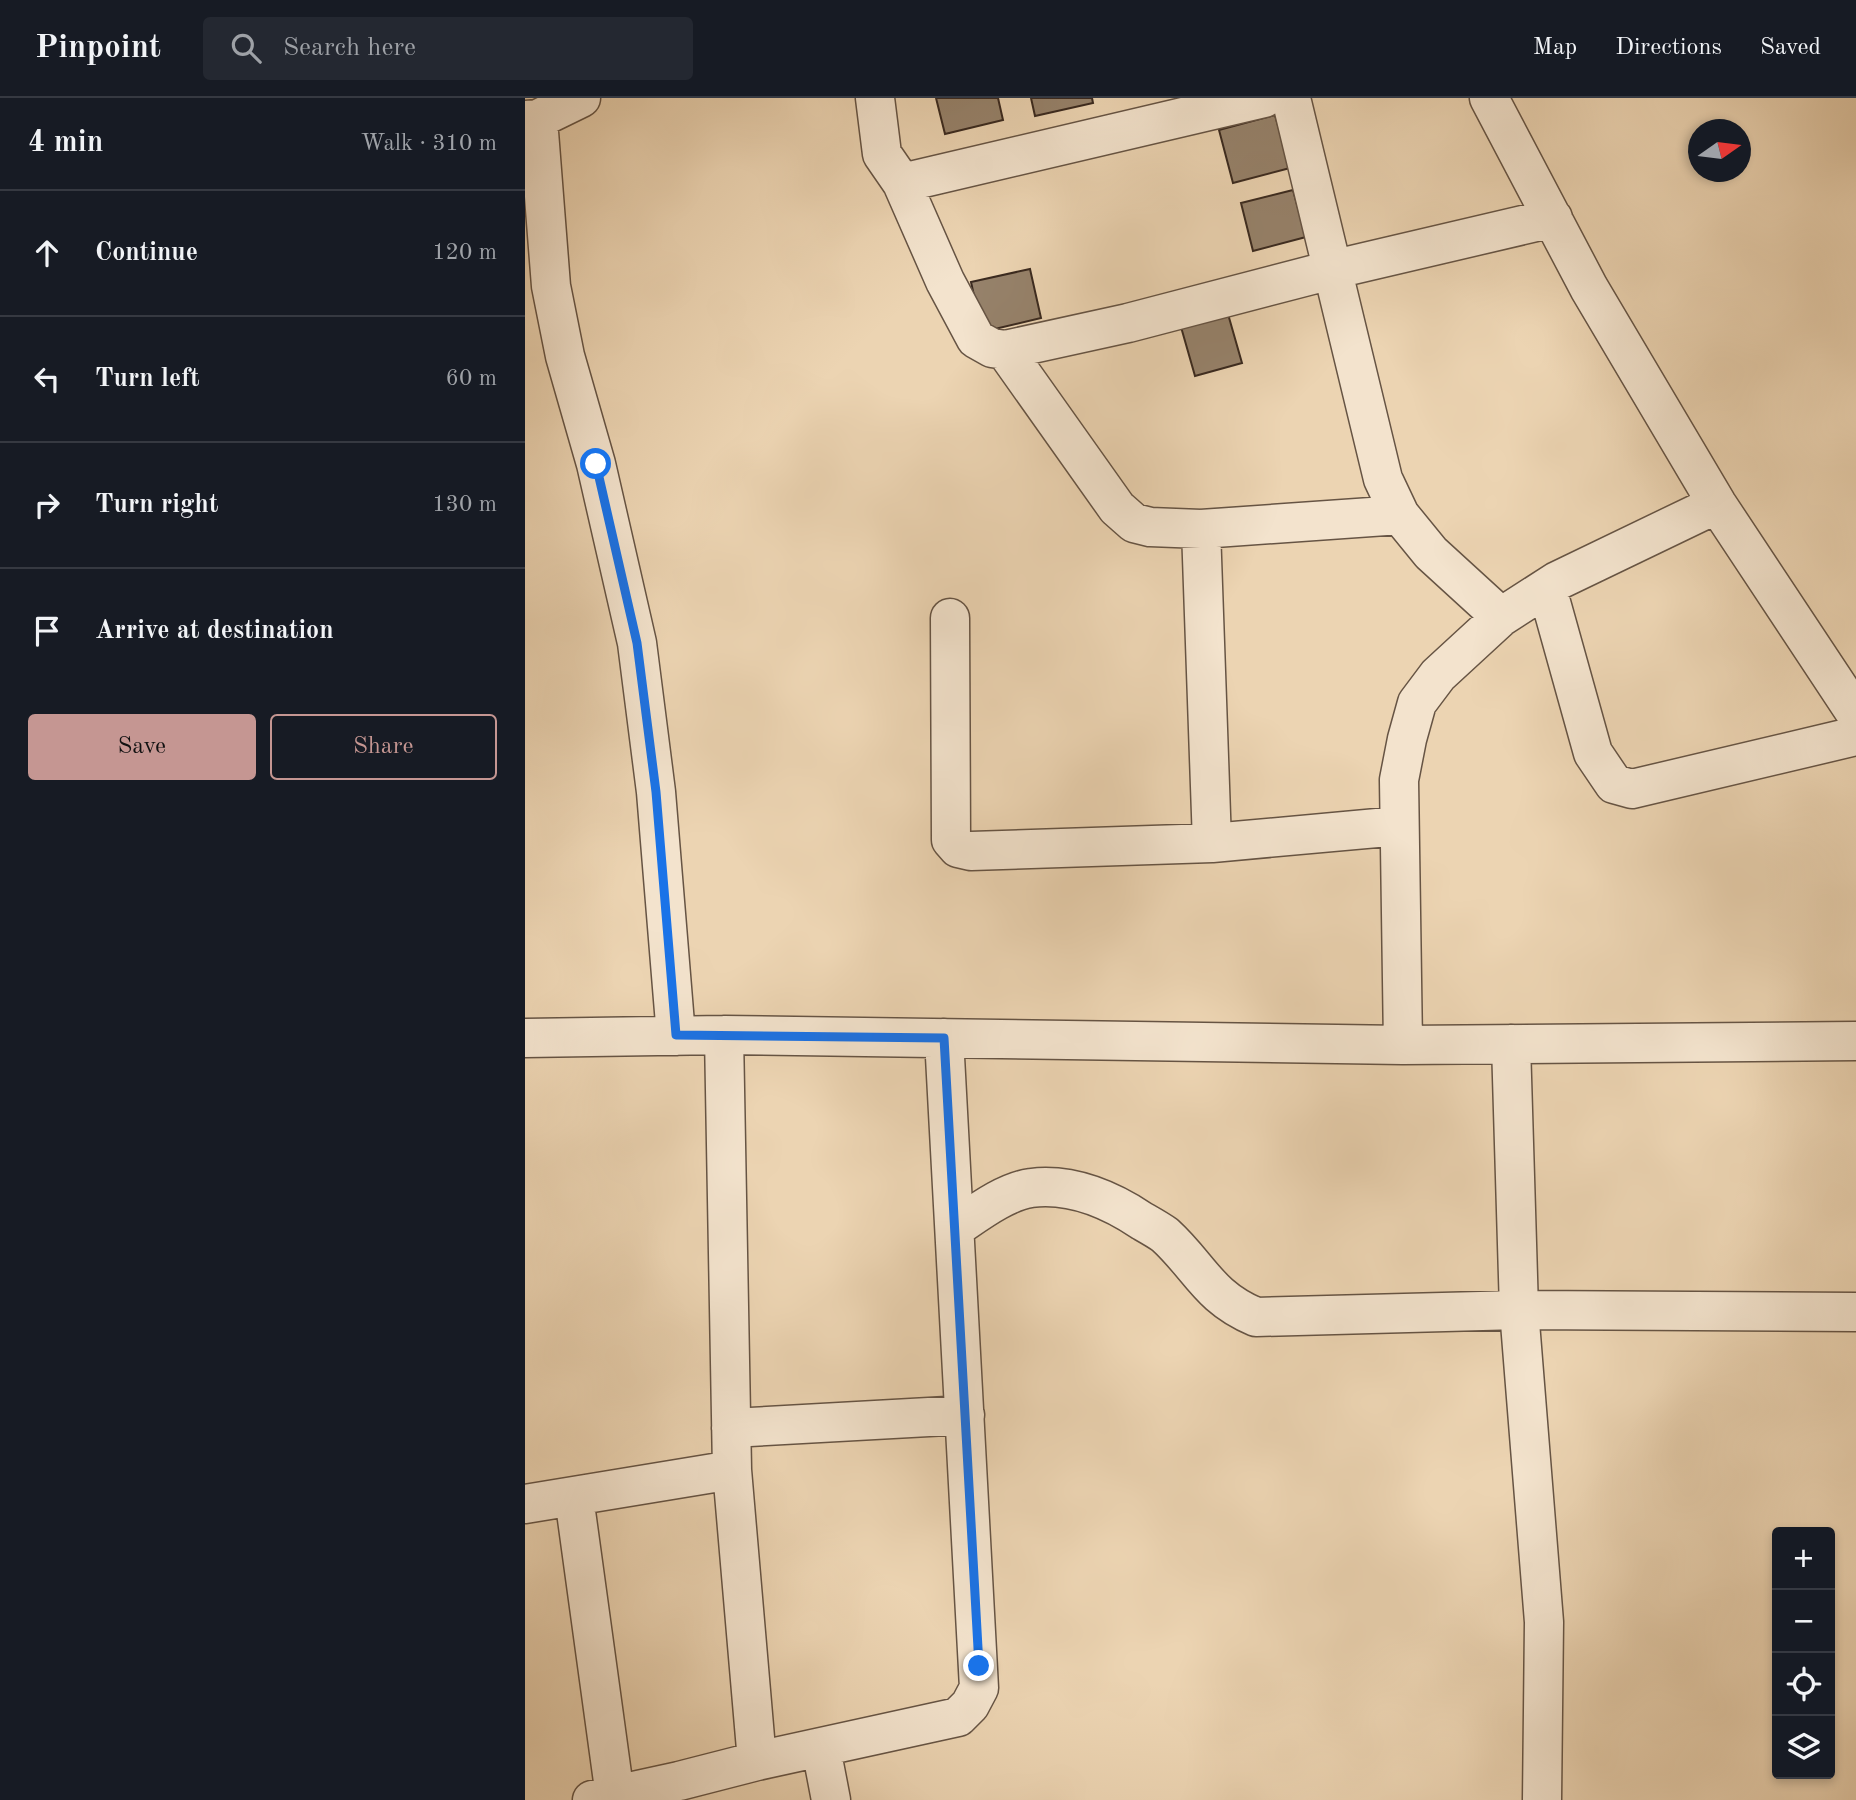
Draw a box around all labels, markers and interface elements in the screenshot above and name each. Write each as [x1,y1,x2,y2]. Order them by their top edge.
search box [203,17,693,80]
icon: search [227,29,265,67]
text: Pinpoint [35,32,161,65]
text: Search here [283,35,416,61]
text: Map [1533,36,1577,60]
text: Directions [1615,36,1722,60]
text: Saved [1760,36,1821,60]
north arrow [1688,119,1751,182]
text: 4 min [28,128,103,158]
text: Walk · 310 m [361,132,497,155]
icon: ahead [28,234,66,272]
text: Continue [95,240,198,266]
text: 120 m [432,241,497,264]
icon: left [28,360,66,398]
text: Turn left [95,366,200,392]
text: 60 m [446,367,497,390]
route start [580,448,611,479]
icon: right [28,486,66,524]
text: Turn right [95,492,218,518]
text: 130 m [432,493,497,516]
icon: arrive [28,612,66,650]
text: Arrive at destination [95,618,334,644]
button: Save [28,714,256,780]
button: Share [270,714,497,780]
map controls [1772,1527,1835,1779]
button: + [1772,1527,1835,1590]
button: − [1772,1590,1835,1653]
route end [963,1650,994,1681]
button: locate [1772,1653,1835,1716]
button: layers [1772,1716,1835,1779]

